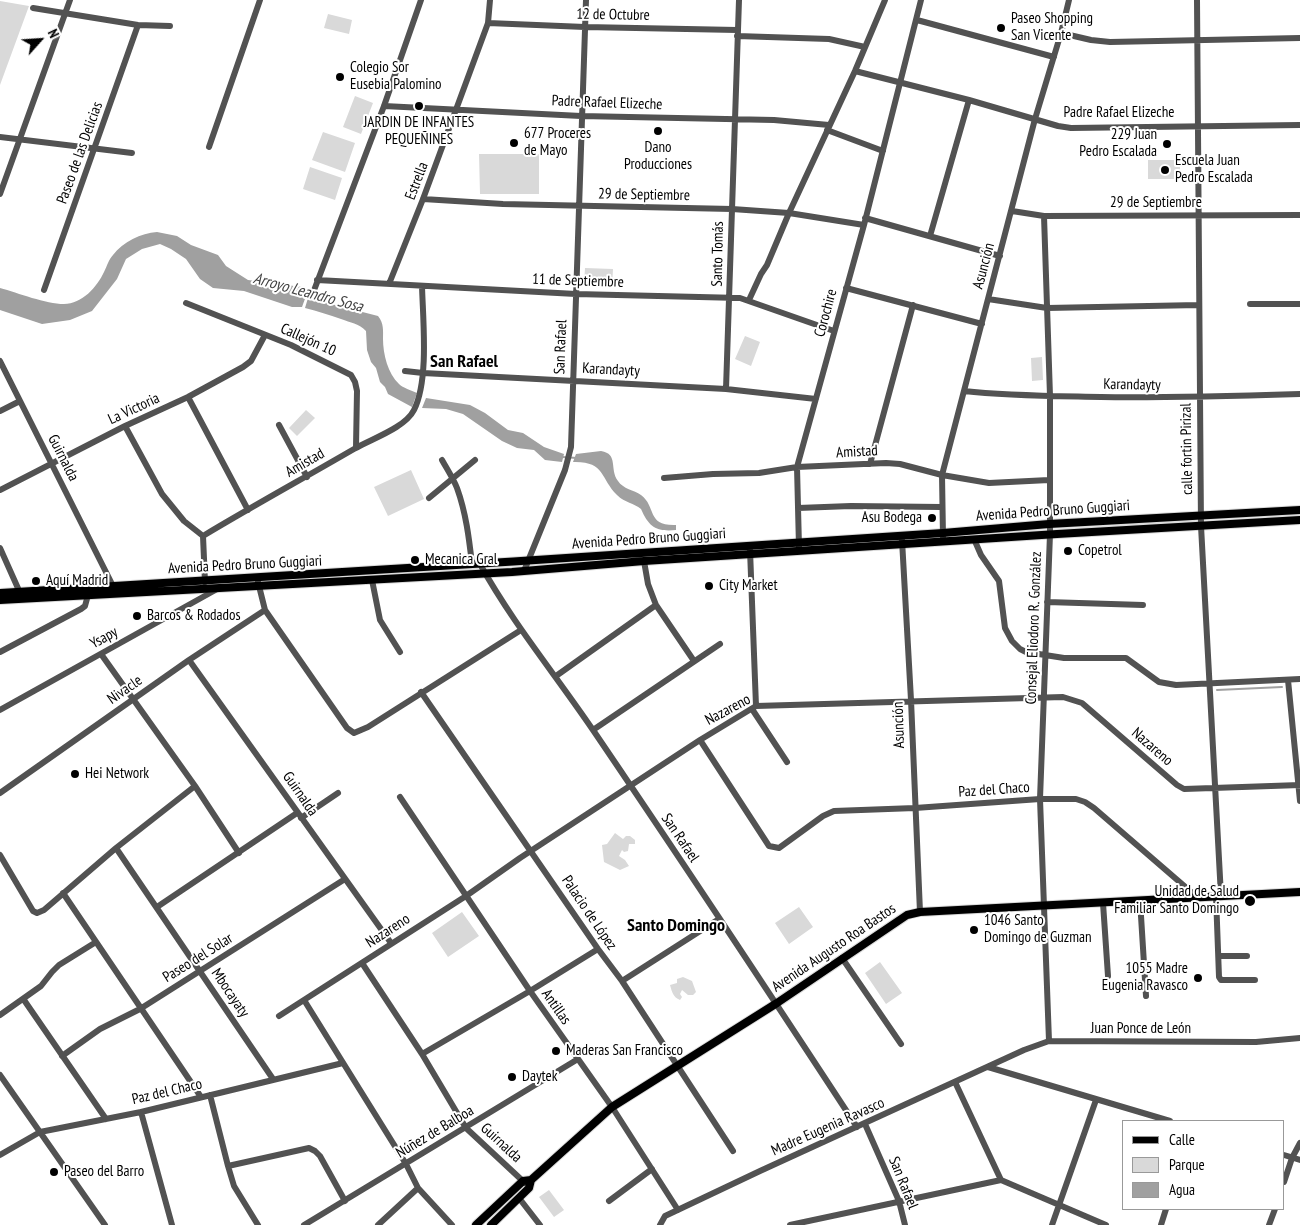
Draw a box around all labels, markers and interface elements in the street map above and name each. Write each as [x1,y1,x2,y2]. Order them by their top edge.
street label: 12 de Octubre [576,5,650,25]
place label: Paseo Shopping San Vicente [1011,10,1093,45]
north arrow [15,15,65,65]
marker: Paseo Shopping San Vicente [995,22,1007,34]
text: N [44,26,63,41]
place label: Colegio Sor Eusebia Palomino [350,59,442,94]
marker: Colegio Sor Eusebia Palomino [334,71,346,83]
street label: Padre Rafael Elizeche [551,92,663,114]
street label: Paseo de las Delicias [53,100,107,206]
marker: JARDIN DE INFANTES PEQUEÑINES [413,100,425,112]
street label: Padre Rafael Elizeche [1064,104,1174,122]
place label: JARDIN DE INFANTES PEQUEÑINES [364,114,474,149]
place label: 677 Proceres de Mayo [524,125,591,160]
marker: Dano Producciones [652,125,664,137]
place label: 229 Juan Pedro Escalada [1079,126,1157,161]
marker: 677 Proceres de Mayo [508,137,520,149]
marker: 229 Juan Pedro Escalada [1161,138,1173,150]
place label: Dano Producciones [624,139,692,174]
place label: Escuela Juan Pedro Escalada [1175,152,1253,187]
street label: Estrella [402,160,432,202]
marker: Escuela Juan Pedro Escalada [1159,164,1171,176]
street label: 29 de Septiembre [598,185,690,205]
street label: 29 de Septiembre [1110,194,1202,212]
street label: Santo Tomás [708,221,728,287]
street label: Asunción [969,241,999,291]
water label: Arroyo Leandro Sosa [251,269,365,317]
street label: 11 de Septiembre [532,270,624,292]
street label: Corochire [811,287,841,339]
street label: San Rafael [551,319,571,375]
street label: Callejón 10 [277,320,339,360]
district label: San Rafael [430,351,498,373]
street label: Karandayty [582,360,640,380]
street label: Karandayty [1103,375,1161,395]
street label: La Victoria [105,389,163,429]
street label: calle fortin Pirizal [1177,403,1197,495]
street label: Guirnalda [44,432,82,484]
street label: Amistad [836,442,878,462]
street label: Amistad [282,445,328,481]
street label: Avenida Pedro Bruno Guggiari [975,497,1131,525]
place label: Asu Bodega [862,509,922,527]
marker: Asu Bodega [926,512,938,524]
street label: Avenida Pedro Bruno Guggiari [571,525,727,553]
place label: Copetrol [1078,542,1122,560]
marker: Copetrol [1062,545,1074,557]
place label: Mecanica Gral [425,551,497,569]
street label: Consejal Eliodoro R. González [1022,551,1046,705]
street label: Avenida Pedro Bruno Guggiari [167,552,323,578]
marker: Mecanica Gral [409,554,421,566]
place label: Aquí Madrid [46,572,108,590]
marker: Aquí Madrid [30,575,42,587]
place label: City Market [719,577,778,595]
marker: City Market [703,580,715,592]
place label: Barcos & Rodados [147,607,241,625]
marker: Barcos & Rodados [131,610,143,622]
street label: Ysapy [87,623,121,653]
street label: Nivacle [104,672,146,708]
street label: Nazareno [702,691,754,729]
street label: Asunción [889,701,909,749]
street label: Nazareno [1128,724,1176,770]
place label: Hei Network [85,765,149,783]
marker: Hei Network [69,768,81,780]
street label: Guirnalda [278,768,322,820]
street label: Paz del Chaco [958,779,1030,801]
street label: San Rafael [657,810,703,866]
street label: Palacio de López [557,872,621,954]
place label: Unidad de Salud Familiar Santo Domingo [1114,883,1239,918]
marker: Unidad de Salud Familiar Santo Domingo [1243,894,1257,908]
street label: Avenida Augusto Roa Bastos [769,900,899,996]
street label: Nazareno [363,910,413,952]
place label: 1046 Santo Domingo de Guzman [984,912,1092,947]
district label: Santo Domingo [627,915,725,937]
marker: 1046 Santo Domingo de Guzman [968,924,980,936]
street label: Paseo del Solar [160,929,236,987]
place label: 1055 Madre Eugenia Ravasco [1102,960,1188,995]
street label: Mbocayaty [207,965,253,1021]
marker: 1055 Madre Eugenia Ravasco [1192,972,1204,984]
street label: Antillas [537,986,575,1028]
street label: Juan Ponce de León [1091,1020,1191,1038]
place label: Maderas San Francisco [566,1042,683,1060]
marker: Maderas San Francisco [550,1045,562,1057]
place label: Daytek [522,1068,558,1086]
marker: Daytek [506,1071,518,1083]
street label: Paz del Chaco [130,1075,204,1109]
street label: Madre Eugenia Ravasco [769,1094,887,1160]
street label: Núñez de Balboa [393,1102,477,1162]
street label: Guirnalda [477,1119,525,1167]
legend [1122,1120,1285,1210]
text: Calle [1169,1130,1195,1149]
street label: San Rafael [884,1154,922,1212]
text: Parque [1169,1155,1205,1174]
place label: Paseo del Barro [64,1163,144,1181]
marker: Paseo del Barro [48,1166,60,1178]
text: Agua [1169,1180,1195,1199]

